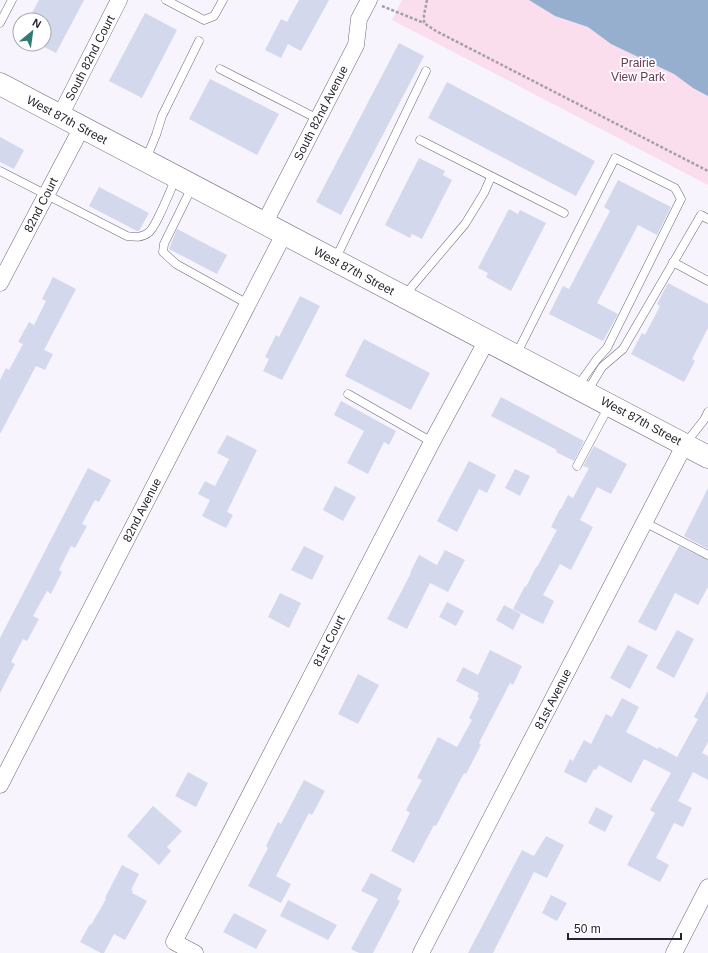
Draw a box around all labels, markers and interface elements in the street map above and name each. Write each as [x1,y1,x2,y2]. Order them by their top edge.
north arrow [12,12,52,52]
street label: South 82nd Court [62,12,118,103]
text: N [30,16,43,30]
park label: Prairie View Park [611,56,666,84]
street label: South 82nd Avenue [291,63,351,163]
street label: West 87th Street [24,93,110,147]
street label: 82nd Court [21,175,61,235]
street label: West 87th Street [311,244,397,298]
street label: West 87th Street [598,394,684,448]
street label: 82nd Avenue [120,475,164,544]
street label: 81st Court [310,613,348,669]
street label: 81st Avenue [532,666,574,732]
scale bar [568,915,681,941]
text: 50 m [574,922,601,936]

